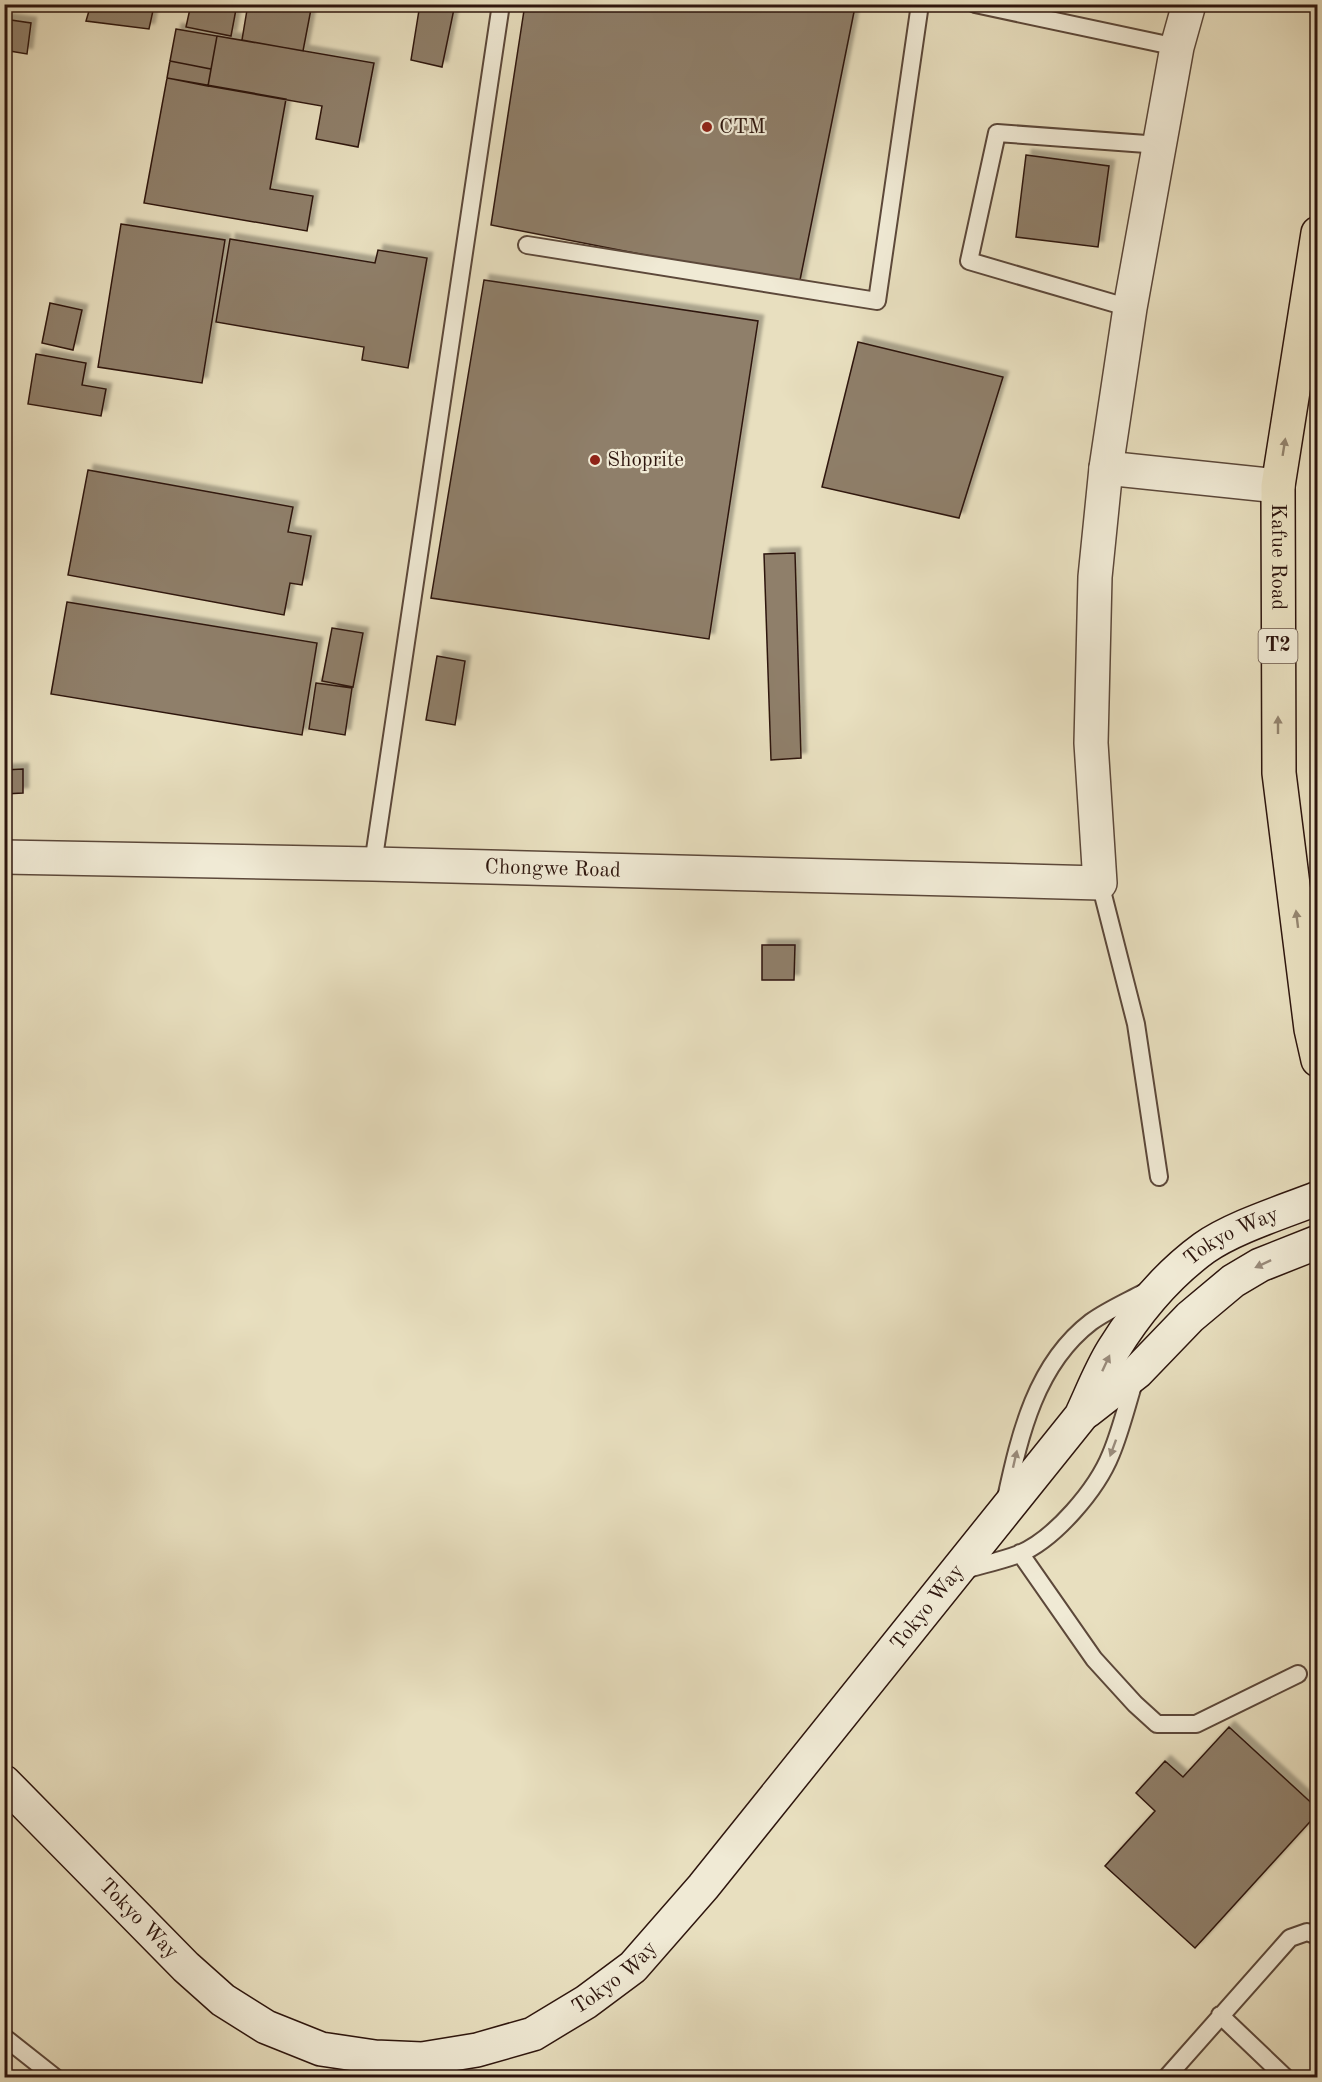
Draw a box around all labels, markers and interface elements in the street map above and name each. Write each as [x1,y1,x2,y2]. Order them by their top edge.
place label: CTM [719,117,766,138]
marker: CTM [700,120,714,134]
one-way arrow [1280,437,1289,456]
place label: Shoprite [607,450,684,471]
marker: Shoprite [588,453,602,467]
street label: Kafue Road [1268,503,1289,610]
road number: T2 [1258,629,1298,663]
one-way arrow [1273,716,1283,735]
street label: Chongwe Road [484,856,621,881]
one-way arrow [1292,910,1302,929]
street label: Tokyo Way [1180,1203,1281,1270]
one-way arrow [1255,1260,1272,1269]
one-way arrow [1102,1355,1111,1372]
one-way arrow [1107,1439,1117,1457]
one-way arrow [1010,1450,1020,1468]
street label: Tokyo Way [887,1561,968,1654]
street label: Tokyo Way [95,1875,182,1963]
street label: Tokyo Way [568,1937,661,2018]

